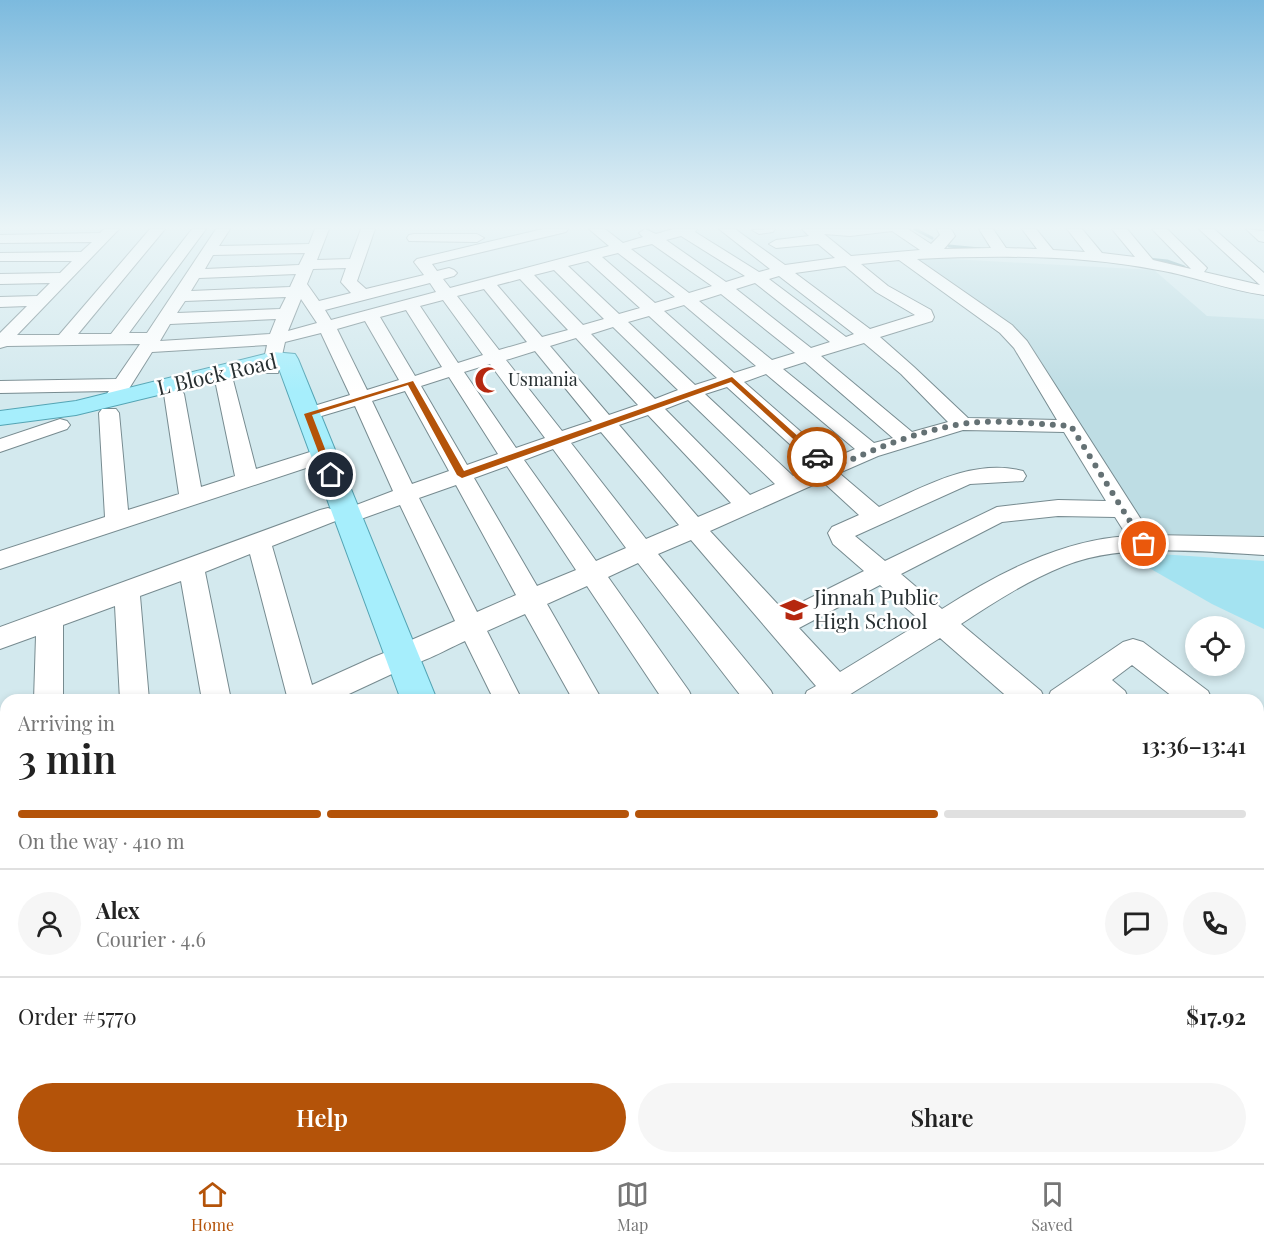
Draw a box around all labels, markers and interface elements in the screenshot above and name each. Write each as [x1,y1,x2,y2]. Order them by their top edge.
street label: L Block Road [154,346,279,400]
mosque icon: Usmania [473,365,503,395]
place label: Usmania [508,367,578,391]
courier [787,427,847,487]
icon: car [801,441,834,474]
pin [305,449,356,500]
icon: home [314,458,347,491]
pin [1118,518,1169,569]
icon: bag [1127,527,1160,560]
place label: Jinnah Public High School [813,582,938,634]
school or university icon: Jinnah Public High School [779,595,809,625]
map controls [1185,616,1245,676]
button: locate [1185,616,1245,676]
text: Arriving in [18,709,115,736]
text: 13:36–13:41 [1141,730,1246,760]
text: 3 min [18,732,116,784]
text: On the way · 410 m [18,827,184,854]
button: person [18,892,81,955]
button: chat [1105,892,1168,955]
button: phone [1183,892,1246,955]
text: Alex [96,895,140,925]
text: Courier · 4.6 [96,925,206,952]
text: Order #5770 [18,1001,137,1031]
text: $17.92 [1186,1001,1246,1031]
button: Help [18,1083,626,1152]
button: Share [638,1083,1246,1152]
tab: Home [191,1178,234,1235]
tab: Map [616,1178,649,1235]
tab: Saved [1031,1178,1073,1235]

